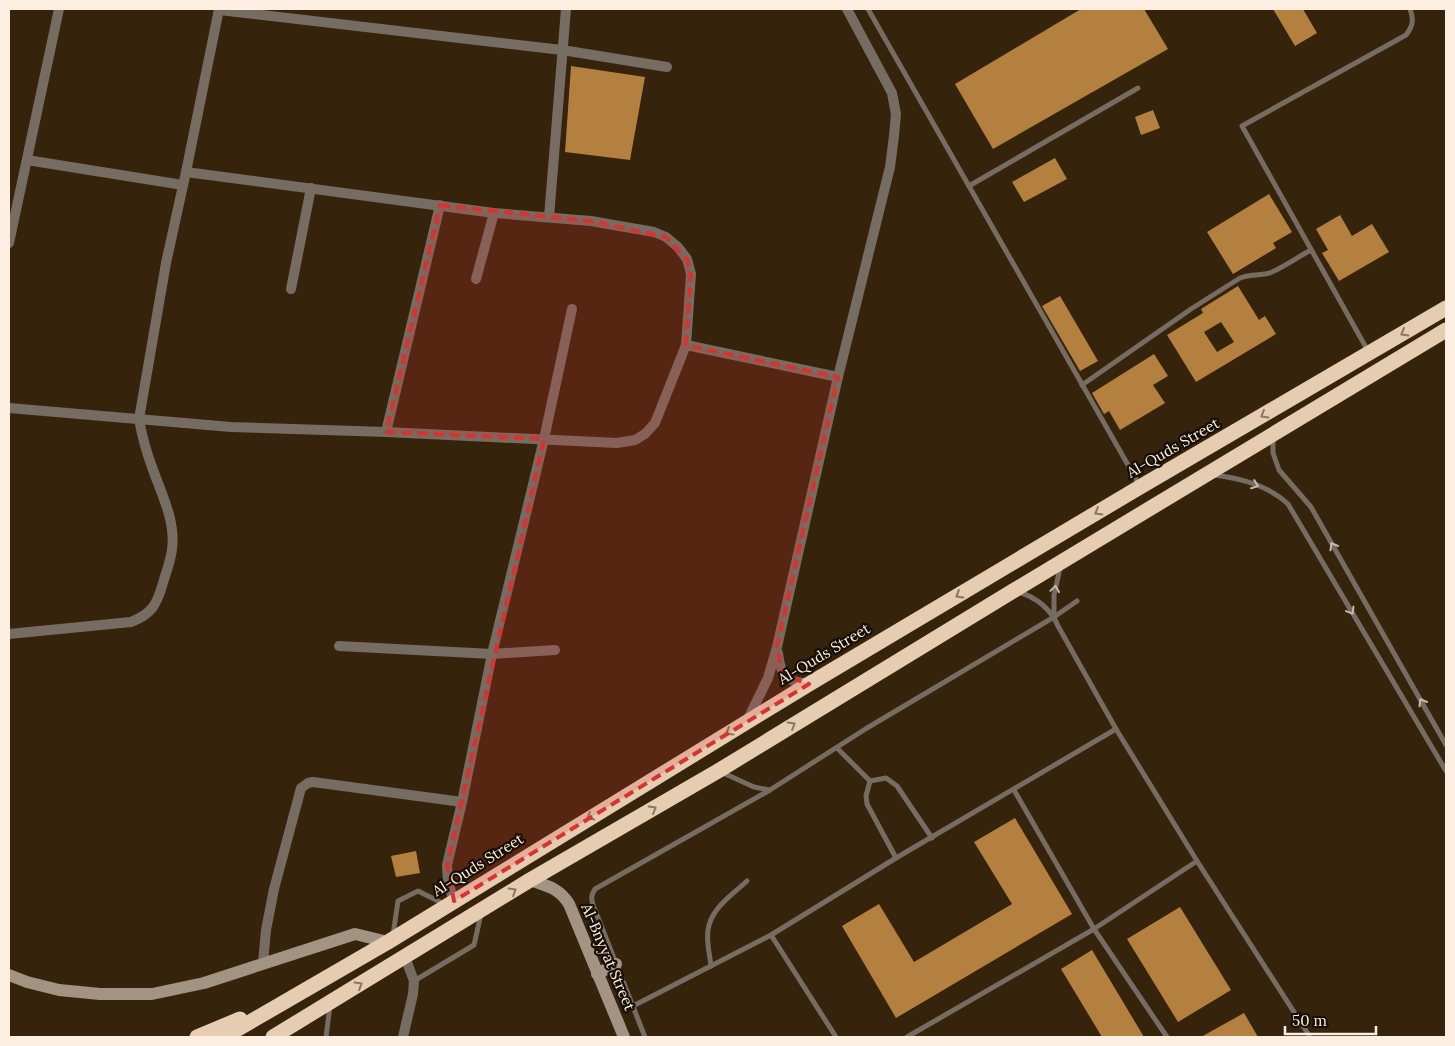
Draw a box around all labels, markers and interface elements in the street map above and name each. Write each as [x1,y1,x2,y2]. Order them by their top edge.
one-way arrow [1401,326,1410,336]
one-way arrow [1260,408,1269,418]
street label: Al-Quds Street [1122,413,1223,482]
one-way arrow [1251,479,1259,489]
one-way arrow [1095,505,1104,515]
one-way arrow [1329,542,1339,551]
one-way arrow [1049,585,1060,593]
one-way arrow [955,588,964,598]
one-way arrow [1345,605,1355,614]
street label: Al-Quds Street [773,619,873,689]
one-way arrow [1418,699,1428,708]
one-way arrow [787,722,796,732]
one-way arrow [726,726,735,736]
one-way arrow [647,805,656,815]
one-way arrow [587,811,596,821]
street label: Al-Quds Street [428,829,527,901]
one-way arrow [507,887,516,897]
street label: Al-Bnyyat Street [577,899,640,1014]
one-way arrow [354,981,363,991]
scale bar [1285,1004,1376,1036]
text: 50 m [1292,1011,1327,1030]

